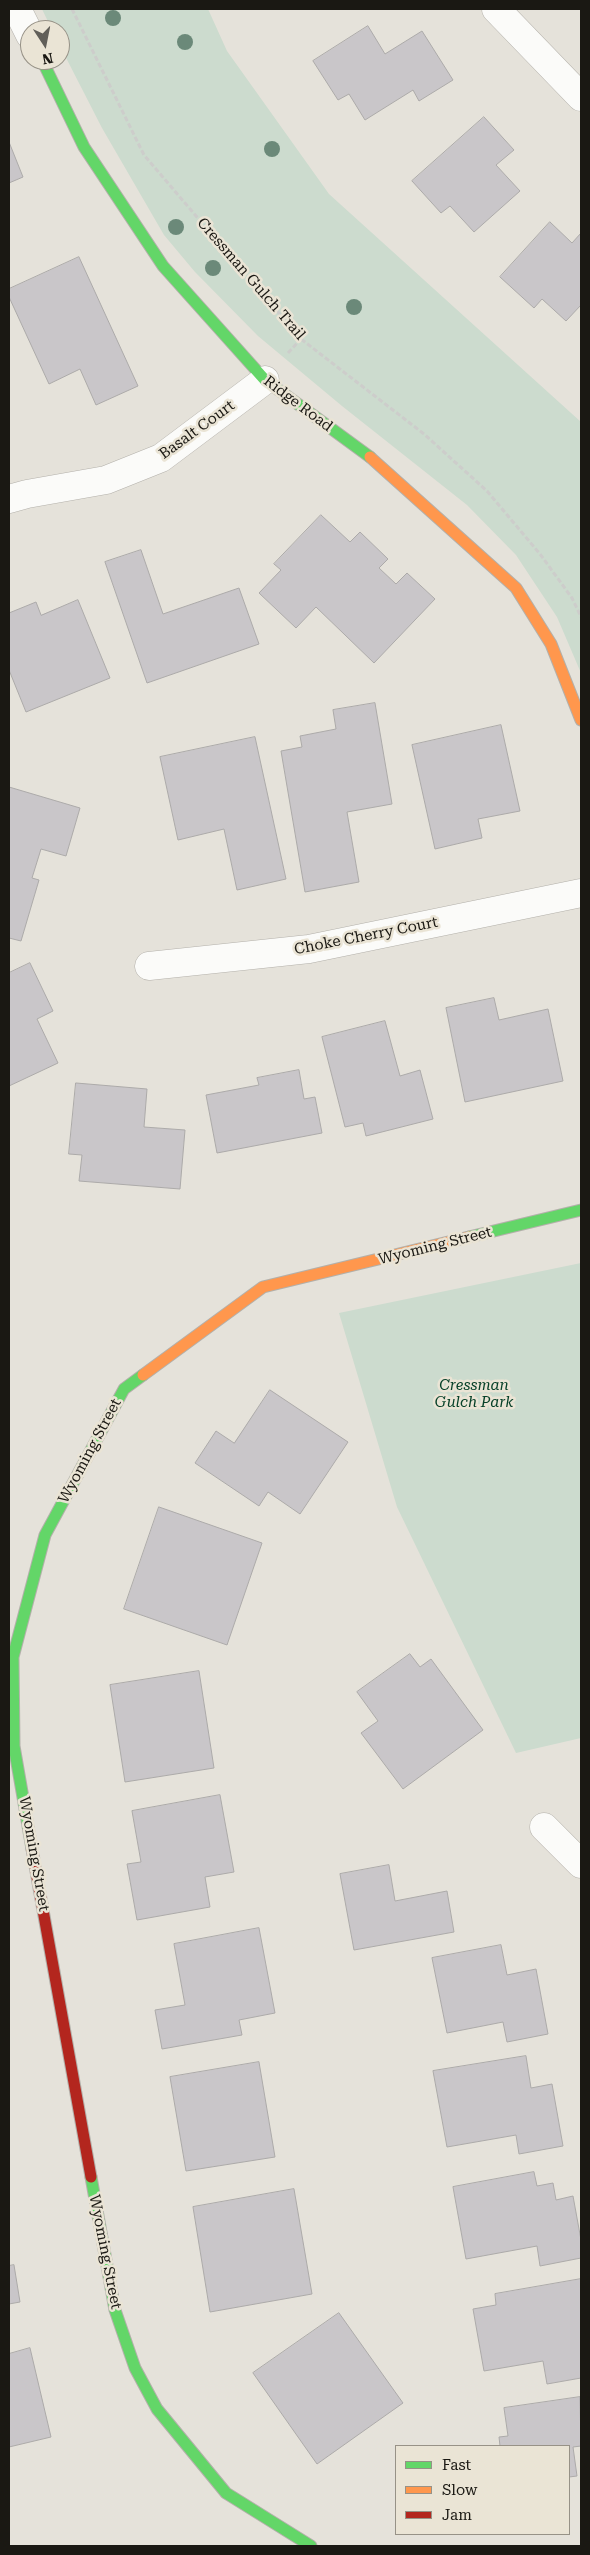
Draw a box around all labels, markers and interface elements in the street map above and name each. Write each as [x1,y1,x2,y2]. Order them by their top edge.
north arrow [20,20,70,70]
text: N [41,50,54,68]
street label: Cressman Gulch Trail [193,214,309,344]
street label: Ridge Road [260,372,336,436]
street label: Basalt Court [156,397,238,463]
street label: Choke Cherry Court [293,913,439,959]
street label: Wyoming Street [376,1223,494,1269]
park label: Cressman Gulch Park [435,1377,513,1412]
street label: Wyoming Street [55,1395,125,1507]
street label: Wyoming Street [15,1795,53,1913]
street label: Wyoming Street [85,2193,125,2311]
legend [395,2445,570,2535]
text: Fast [442,2456,471,2474]
text: Slow [442,2481,477,2499]
text: Jam [442,2506,472,2524]

